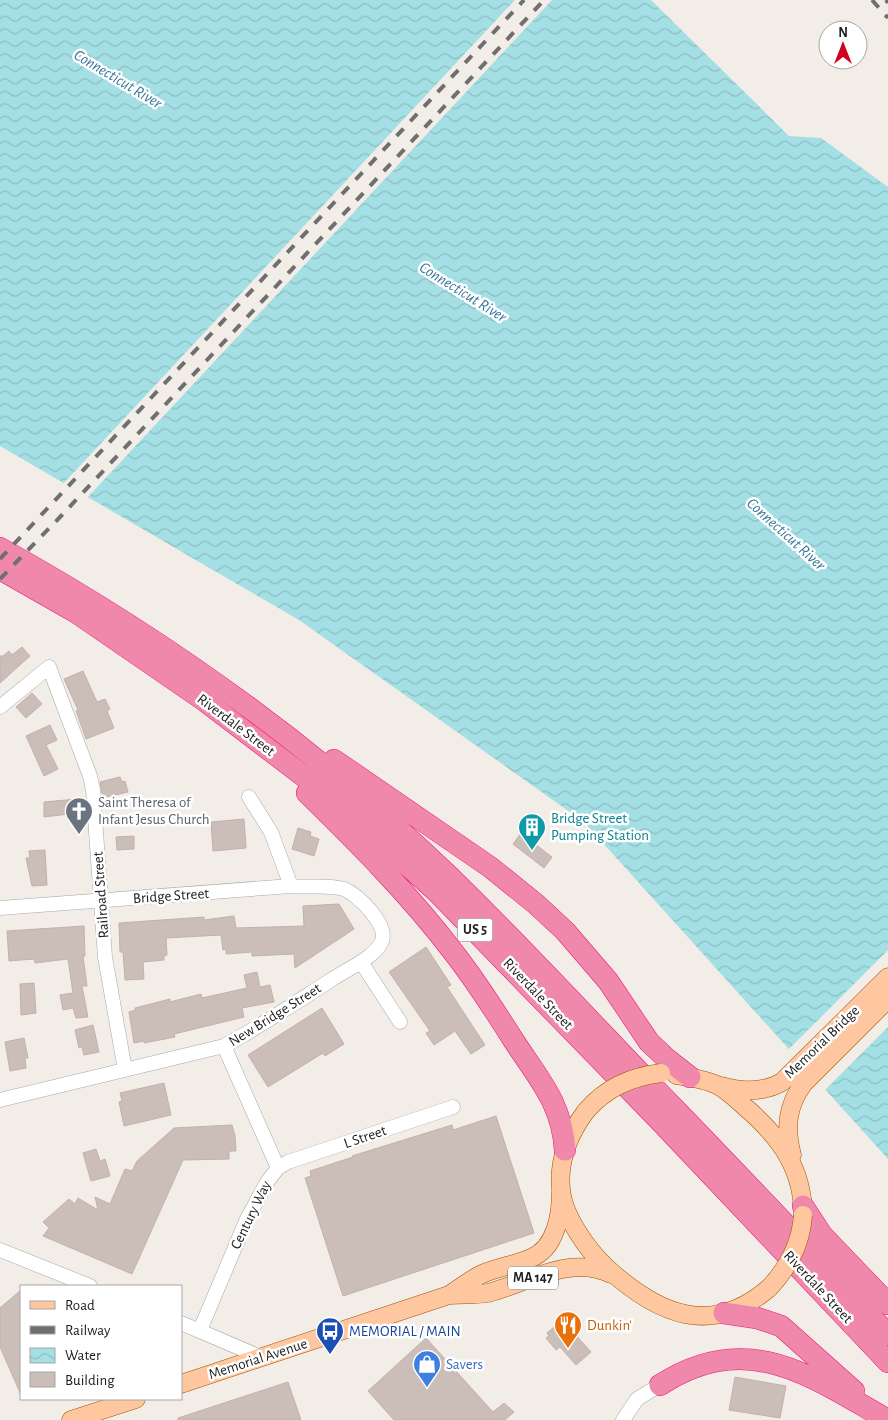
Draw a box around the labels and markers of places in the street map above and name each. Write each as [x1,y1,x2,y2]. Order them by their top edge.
place label: Saint Theresa of Infant Jesus Church [98,795,210,827]
church icon: Saint Theresa of Infant Jesus Church [64,796,94,835]
place label: Bridge Street Pumping Station [551,811,649,843]
building icon: Bridge Street Pumping Station [517,812,547,851]
restaurant icon: Dunkin' [553,1310,583,1349]
bus stop icon: MEMORIAL / MAIN [315,1316,345,1355]
place label: Dunkin' [587,1318,632,1333]
place label: MEMORIAL / MAIN [349,1324,461,1339]
shop icon: Savers [412,1349,442,1388]
place label: Savers [446,1357,483,1372]

